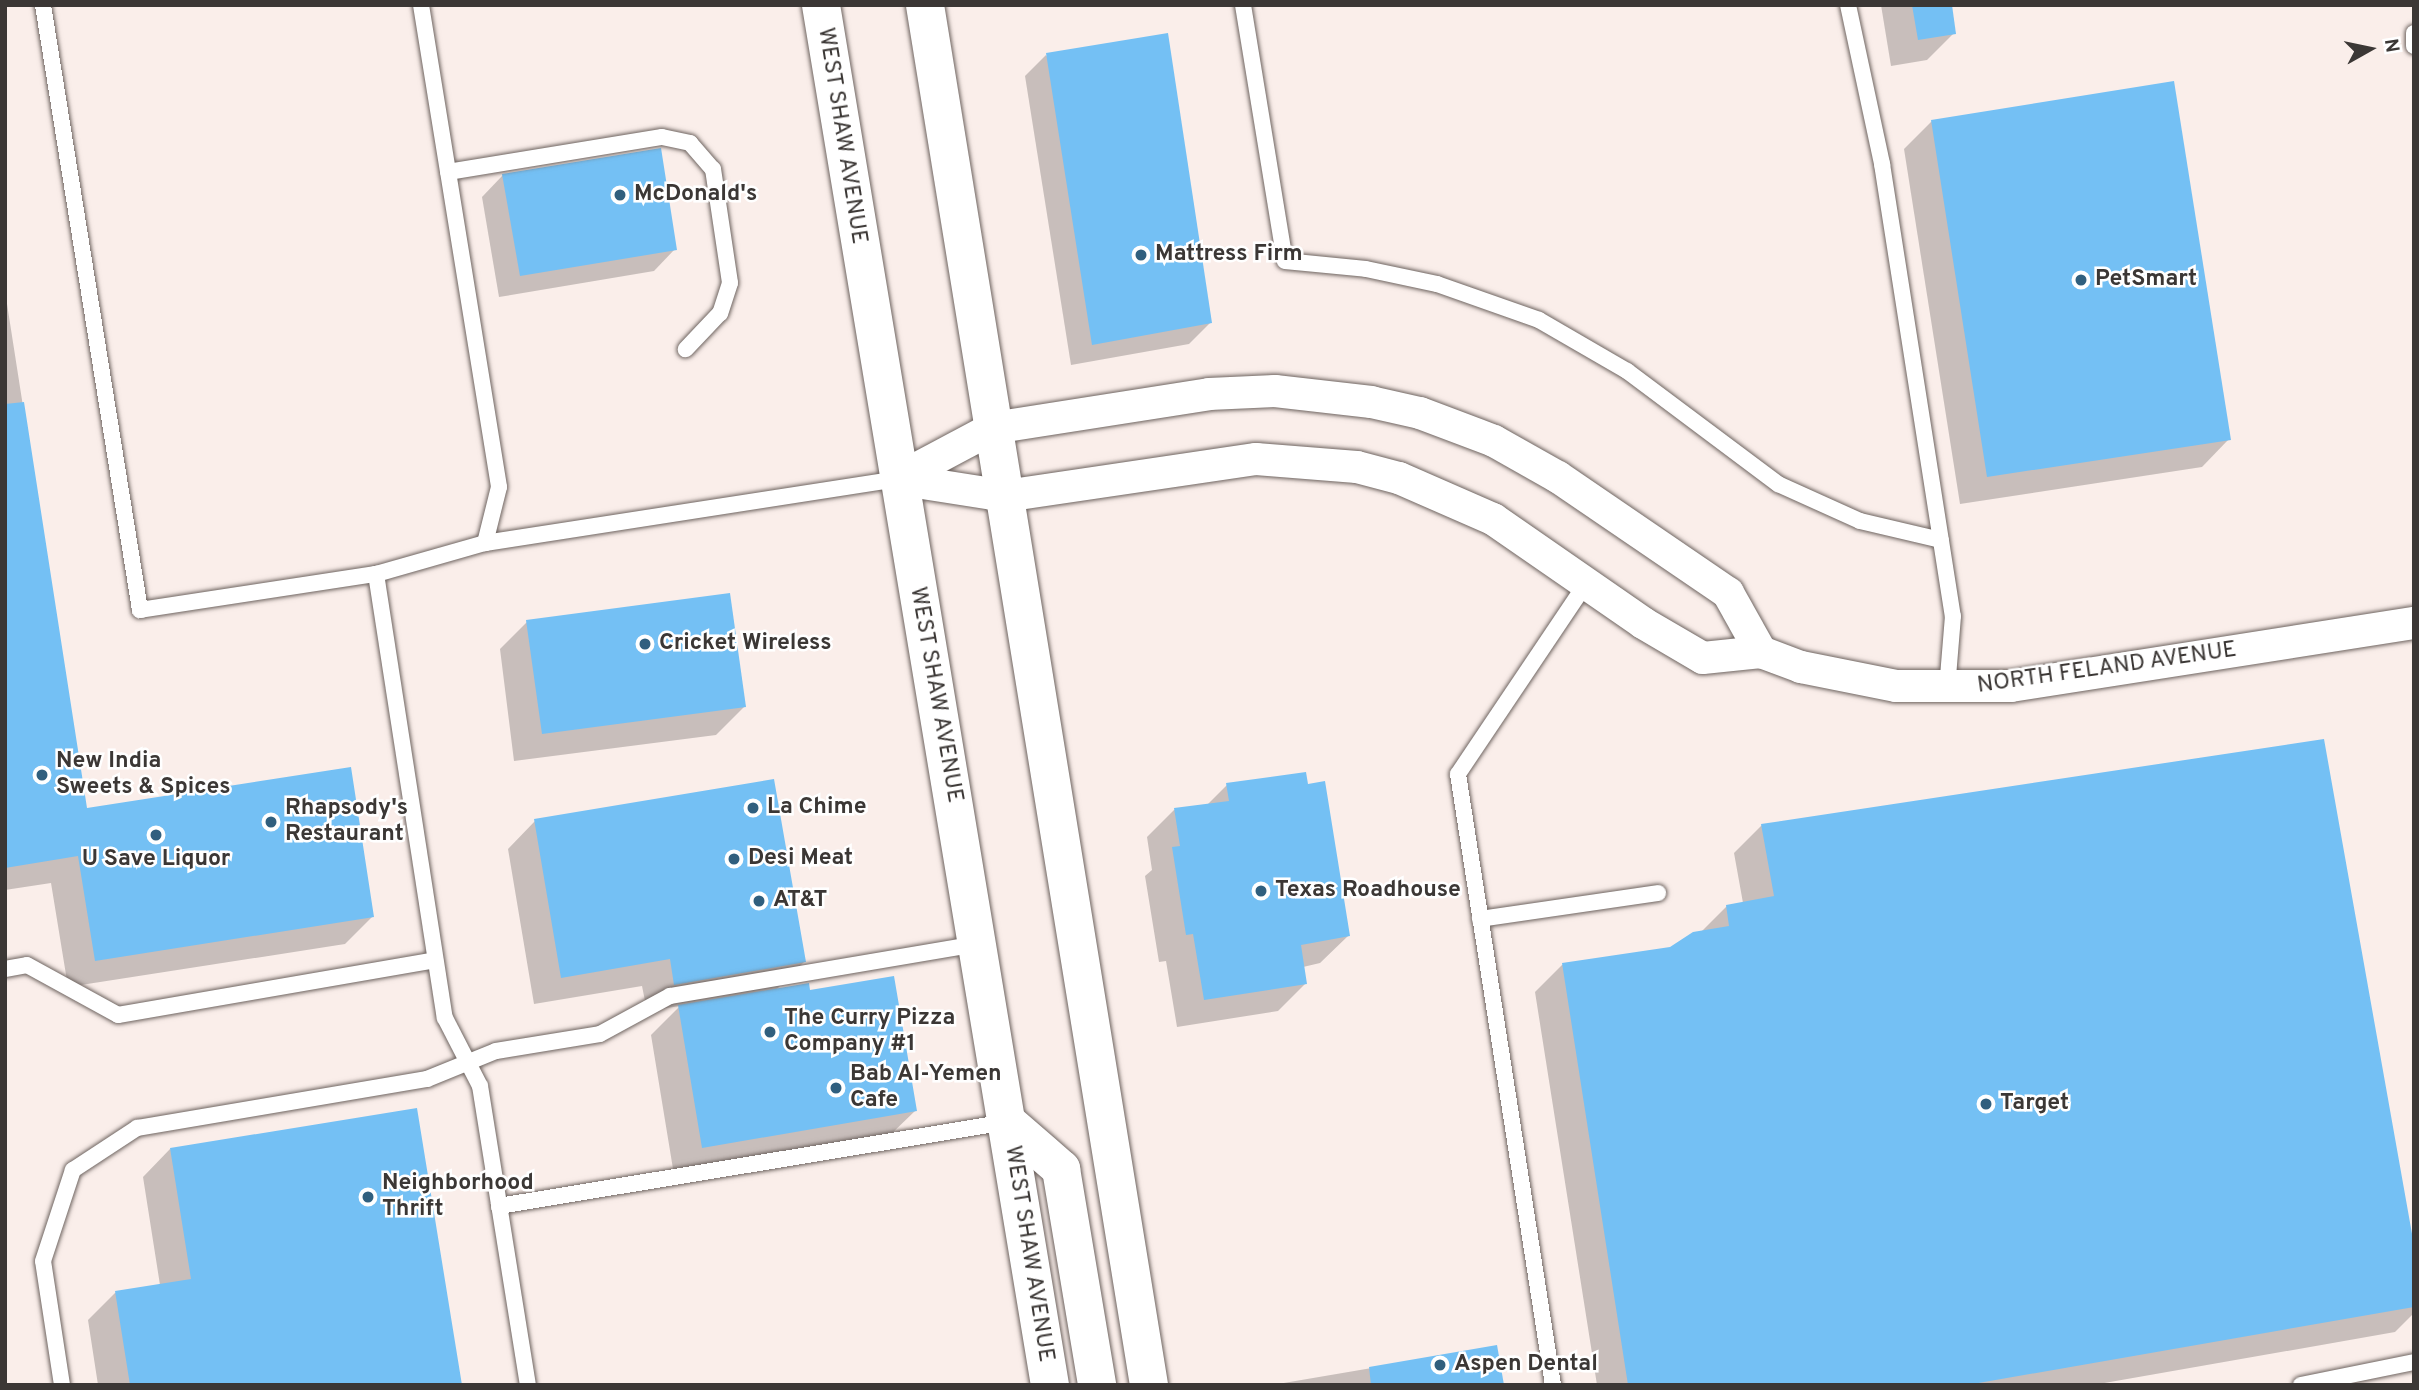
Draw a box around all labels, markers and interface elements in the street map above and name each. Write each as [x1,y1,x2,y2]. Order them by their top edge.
north arrow [2335,14,2405,84]
street label: WEST SHAW AVENUE [810,25,872,247]
text: N [2378,37,2404,54]
place label: McDonald's [634,181,757,209]
marker: McDonald's [612,187,628,203]
place label: Mattress Firm [1155,241,1303,269]
marker: Mattress Firm [1133,247,1149,263]
place label: PetSmart [2095,266,2197,294]
marker: PetSmart [2073,272,2089,288]
street label: WEST SHAW AVENUE [902,584,968,806]
place label: Cricket Wireless [659,630,832,658]
marker: Cricket Wireless [637,636,653,652]
street label: NORTH FELAND AVENUE [1975,637,2239,701]
place label: New India Sweets & Spices [56,748,231,802]
marker: New India Sweets & Spices [34,767,50,783]
place label: La Chime [767,794,866,822]
place label: Rhapsody's Restaurant [285,795,408,849]
marker: La Chime [745,800,761,816]
marker: Rhapsody's Restaurant [263,814,279,830]
marker: U Save Liquor [148,827,164,843]
place label: Desi Meat [748,845,853,873]
place label: U Save Liquor [82,846,230,874]
marker: Desi Meat [726,851,742,867]
place label: Texas Roadhouse [1275,877,1461,905]
marker: Texas Roadhouse [1253,883,1269,899]
place label: AT&T [773,887,827,915]
marker: AT&T [751,893,767,909]
place label: The Curry Pizza Company #1 [784,1005,955,1059]
marker: The Curry Pizza Company #1 [762,1024,778,1040]
place label: Bab Al-Yemen Cafe [850,1061,1003,1115]
marker: Bab Al-Yemen Cafe [828,1080,844,1096]
place label: Target [2000,1090,2069,1118]
marker: Target [1978,1096,1994,1112]
street label: WEST SHAW AVENUE [997,1143,1059,1365]
place label: Neighborhood Thrift [382,1170,534,1224]
marker: Neighborhood Thrift [360,1189,376,1205]
place label: Aspen Dental [1454,1351,1598,1379]
marker: Aspen Dental [1432,1357,1448,1373]

